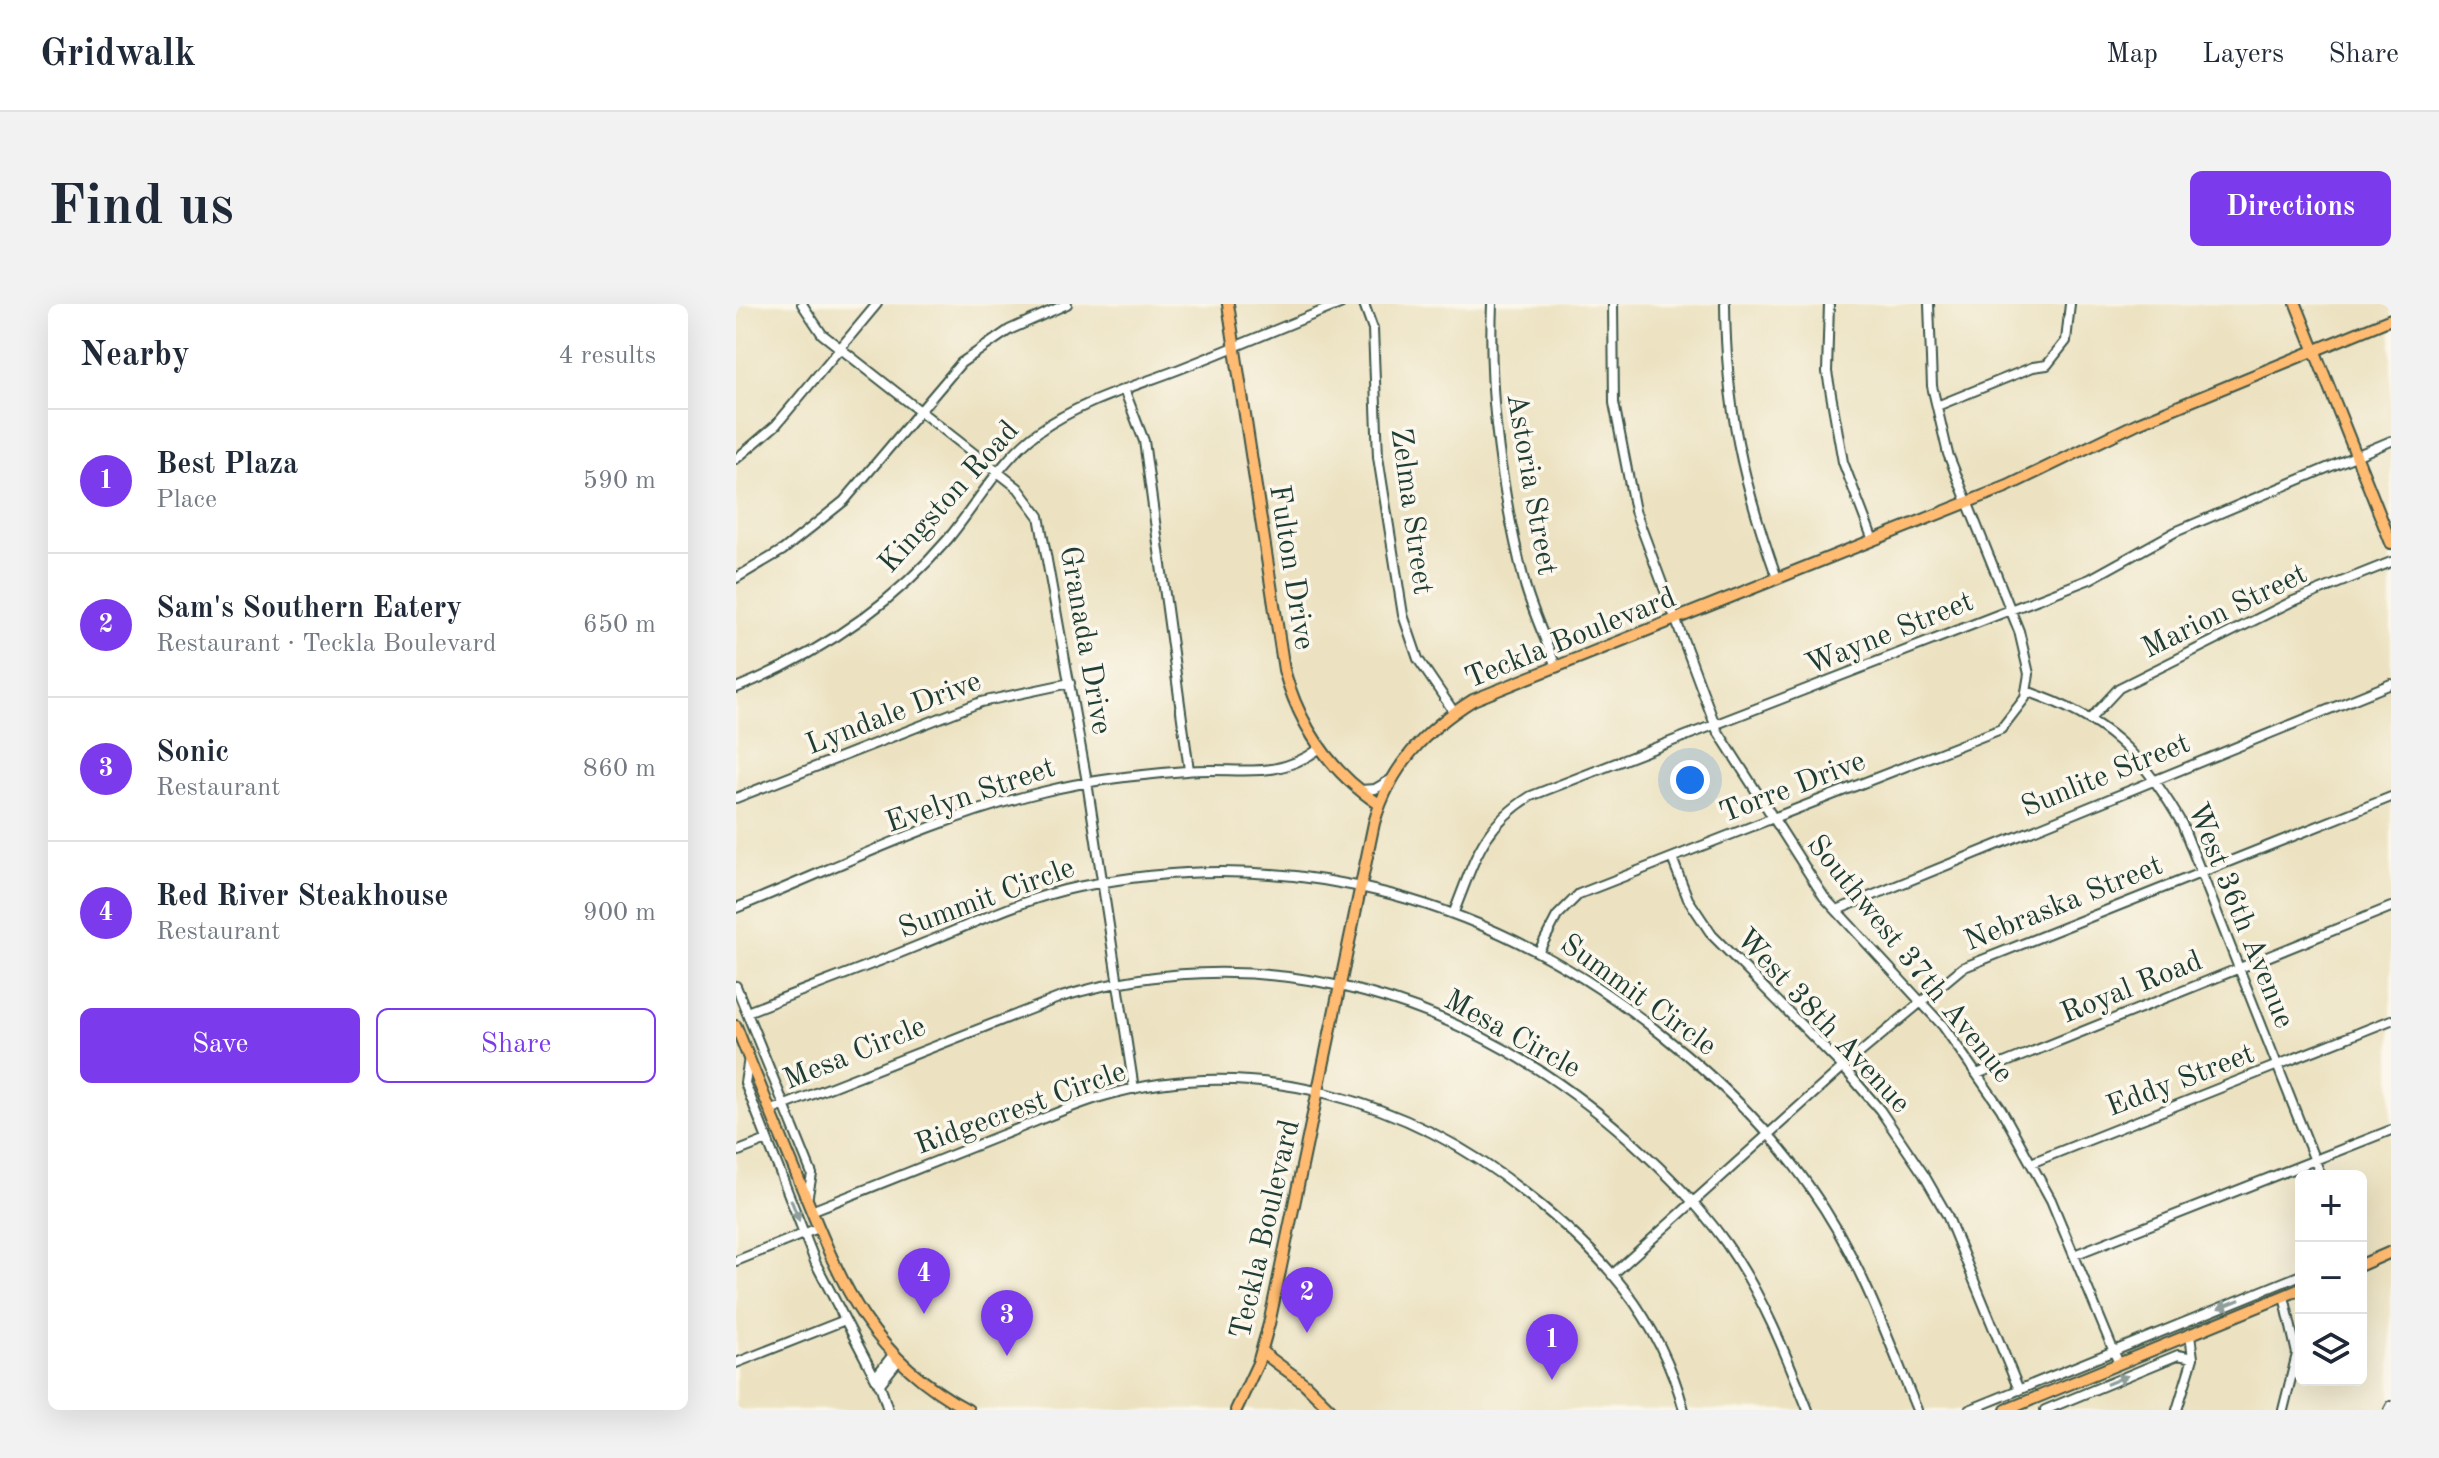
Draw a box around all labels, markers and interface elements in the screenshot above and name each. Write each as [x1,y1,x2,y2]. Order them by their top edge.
text: Gridwalk [40,36,196,74]
text: Map [2106,41,2158,69]
text: Layers [2202,41,2284,69]
text: Share [2328,41,2399,69]
button: Directions [2190,171,2391,246]
text: Find us [48,180,234,236]
text: Nearby [80,339,190,373]
text: 4 results [558,343,656,369]
street label: Astoria Street [1500,391,1562,578]
street label: Kingston Road [874,416,1025,579]
street label: Zelma Street [1384,426,1438,597]
text: Best Plaza [156,450,298,480]
text: 1 [98,468,114,494]
text: 590 m [583,468,656,494]
street label: Fulton Drive [1263,483,1319,652]
text: Place [156,487,217,513]
street label: Granada Drive [1054,544,1116,737]
street label: Marion Street [2138,559,2312,665]
street label: Teckla Boulevard [1461,583,1680,695]
street label: Wayne Street [1802,587,1978,681]
text: Sam's Southern Eatery [156,594,462,624]
text: 2 [98,612,114,638]
text: 650 m [583,612,656,638]
text: Restaurant · Teckla Boulevard [156,631,497,657]
street label: Lyndale Drive [802,667,985,761]
street label: Sunlite Street [2017,728,2194,823]
text: Sonic [156,738,229,768]
street label: Torre Drive [1716,746,1870,829]
street label: Evelyn Street [882,753,1059,839]
text: 3 [98,756,114,782]
text: 860 m [583,756,656,782]
your location [1670,760,1710,800]
text: Restaurant [156,775,280,801]
street label: West 36th Avenue [2181,799,2299,1033]
street label: Southwest 37th Avenue [1800,830,2018,1089]
street label: Nebraska Street [1960,850,2167,957]
street label: Summit Circle [895,853,1079,945]
text: Red River Steakhouse [156,882,448,912]
text: 4 [98,900,114,926]
text: 900 m [583,900,656,926]
text: Restaurant [156,919,280,945]
street label: West 38th Avenue [1730,923,1915,1119]
street label: Summit Circle [1554,929,1721,1062]
street label: Royal Road [2057,946,2207,1030]
street label: Mesa Circle [1439,985,1585,1084]
button: Save [80,1008,360,1083]
button: Share [376,1008,656,1083]
street label: Mesa Circle [779,1012,930,1096]
street label: Eddy Street [2103,1039,2259,1123]
street label: Ridgecrest Circle [911,1057,1130,1161]
street label: Teckla Boulevard [1226,1117,1306,1342]
map controls [2295,1170,2367,1386]
button: + [2295,1170,2367,1242]
one-way arrow [789,1198,802,1222]
button: − [2295,1242,2367,1314]
pin: 4 [898,1248,950,1314]
pin: 2 [1281,1267,1333,1333]
pin: 3 [981,1290,1033,1356]
one-way arrow [2217,1298,2241,1311]
pin: 1 [1526,1314,1578,1380]
button: layers [2295,1314,2367,1386]
one-way arrow [2105,1374,2129,1387]

